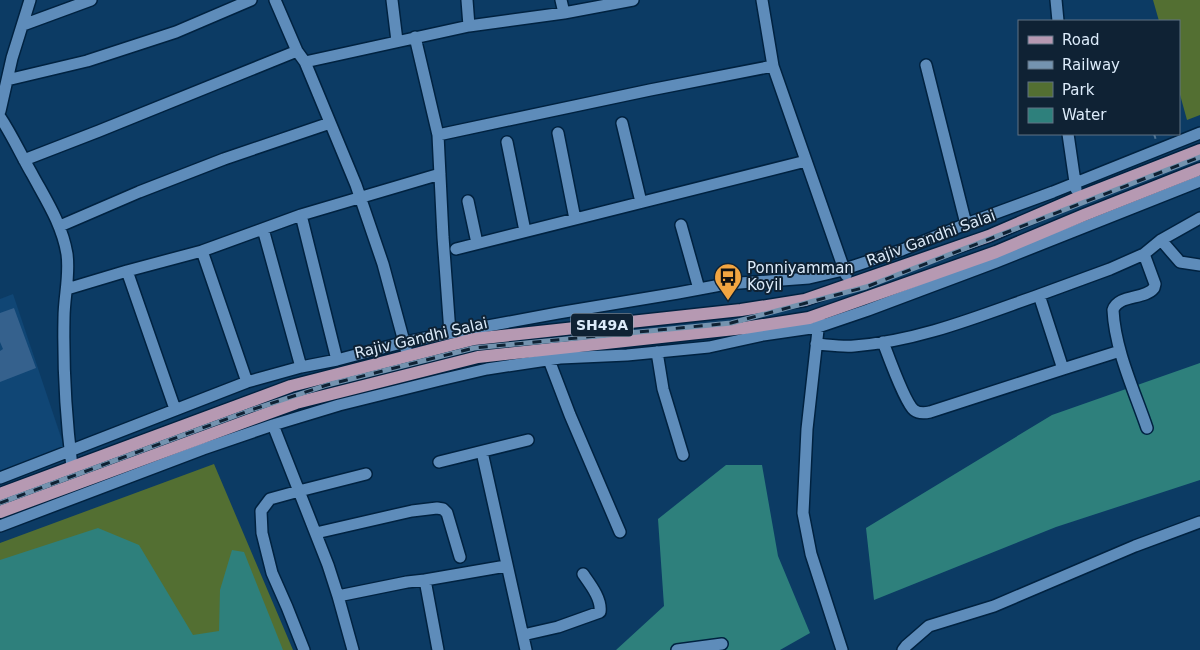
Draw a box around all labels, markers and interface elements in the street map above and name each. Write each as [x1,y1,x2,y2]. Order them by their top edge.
legend [1018,20,1180,135]
text: Road [1062,31,1100,49]
text: Railway [1062,56,1120,74]
text: Park [1062,81,1095,99]
text: Water [1062,106,1107,124]
street label: Rajiv Gandhi Salai [864,206,998,270]
place label: Ponniyamman Koyil [747,259,854,294]
bus stop icon: Ponniyamman Koyil [713,262,743,301]
street label: Rajiv Gandhi Salai [353,314,489,362]
road number: SH49A [571,314,633,336]

